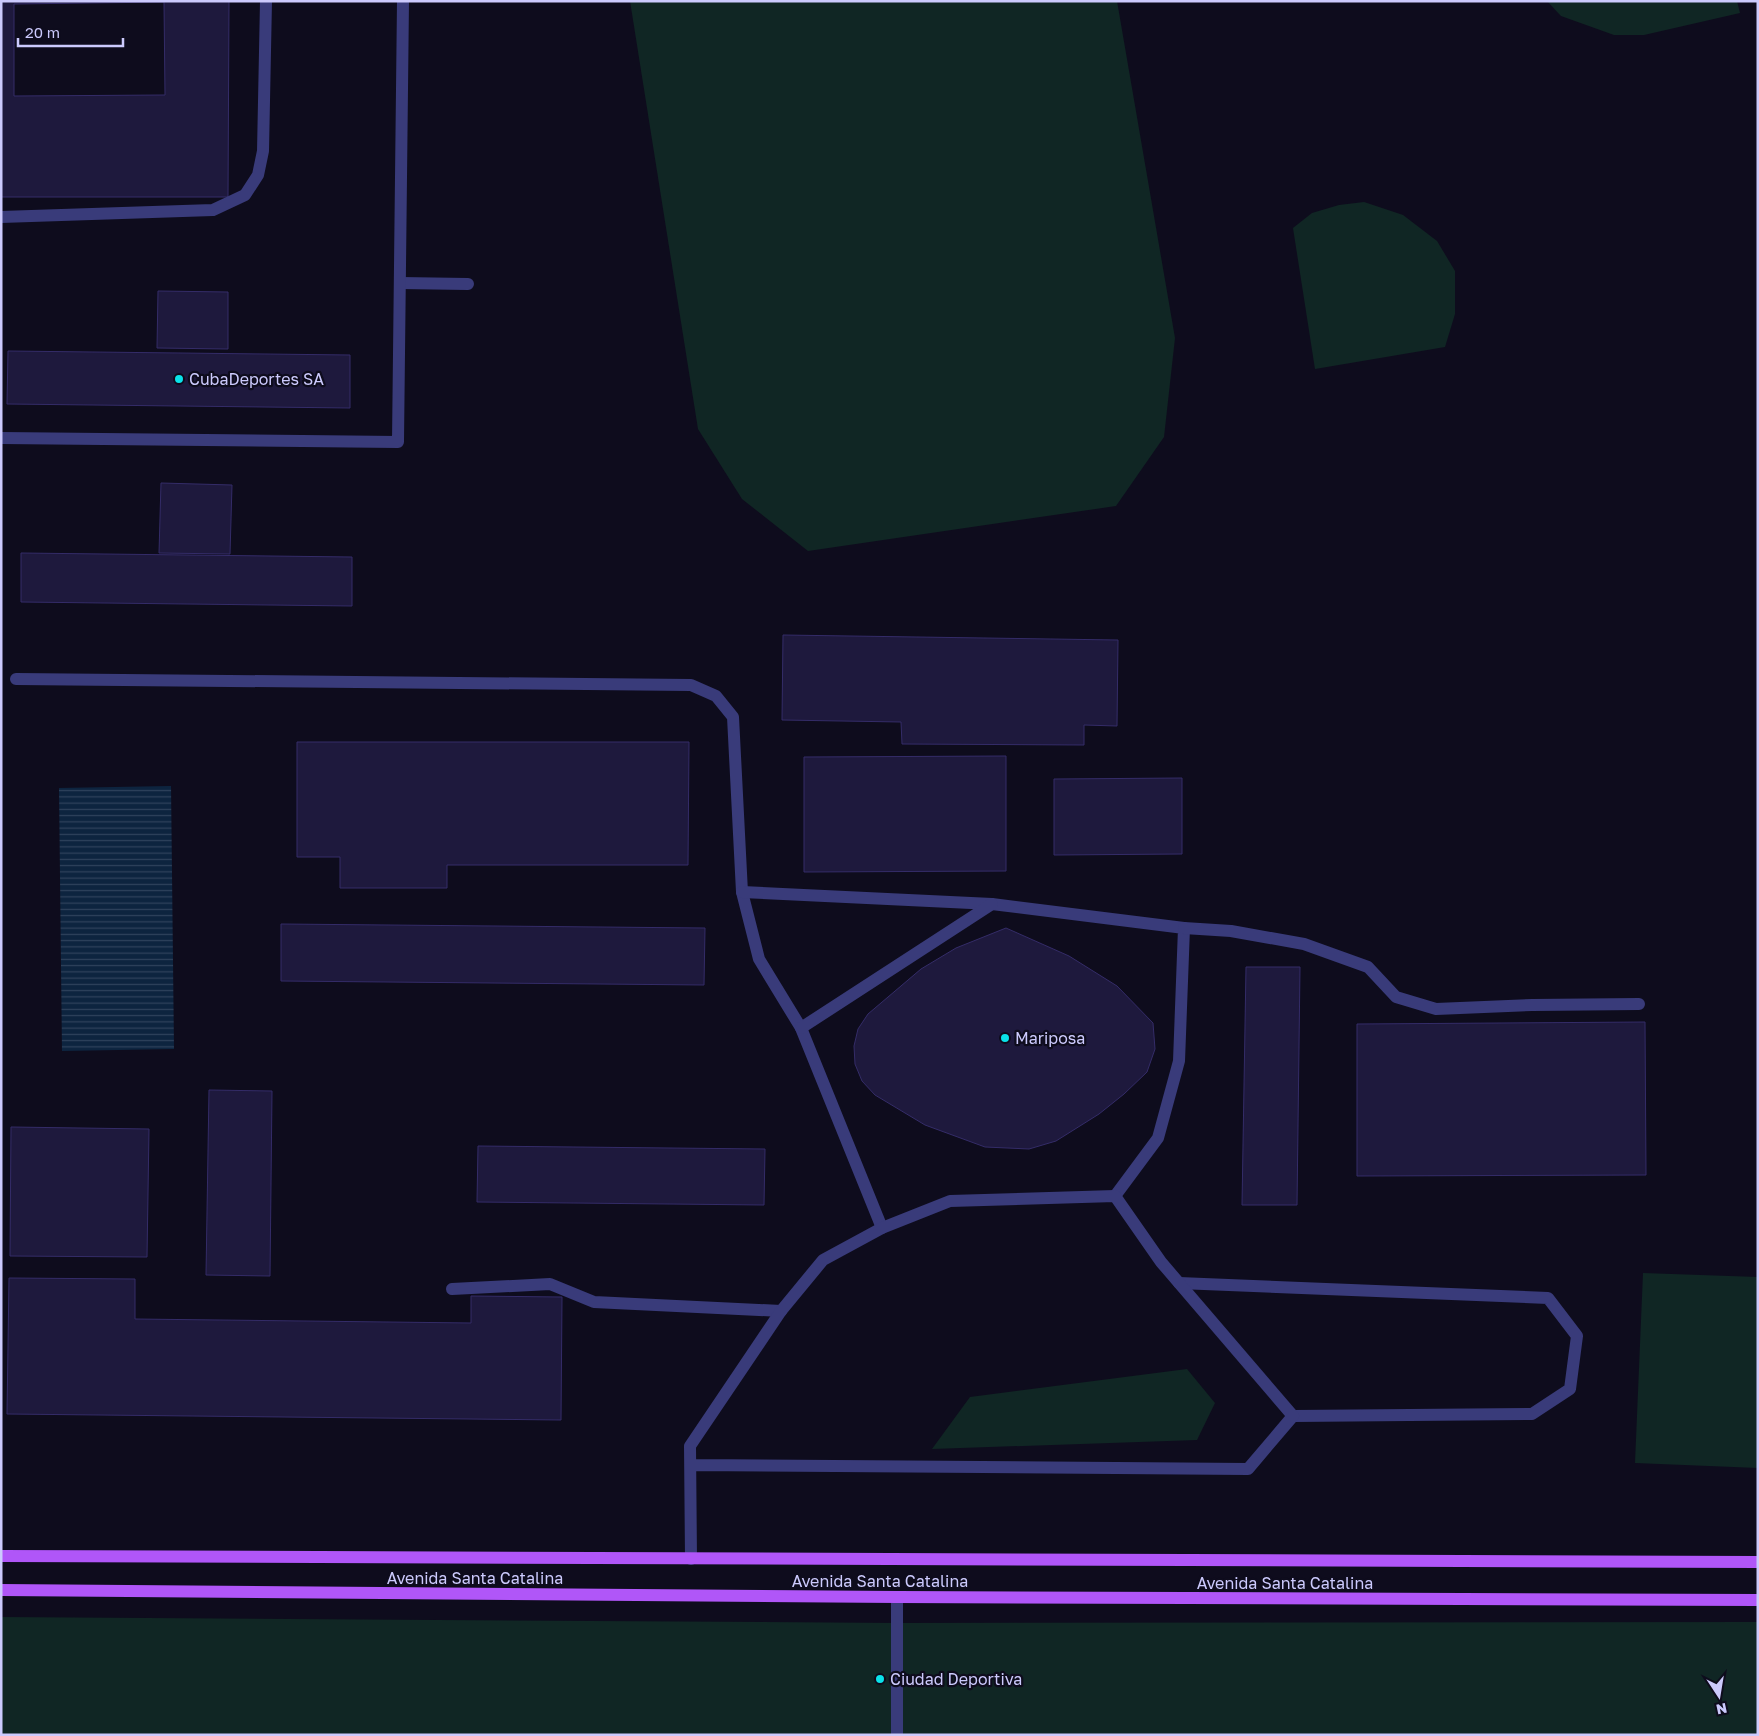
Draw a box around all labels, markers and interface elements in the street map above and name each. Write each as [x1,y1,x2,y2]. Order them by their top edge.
scale bar [18,15,122,47]
text: 20 m [25,23,60,41]
place label: CubaDeportes SA [189,369,324,389]
marker: CubaDeportes SA [173,373,185,385]
place label: Mariposa [1015,1028,1085,1048]
marker: Mariposa [999,1032,1011,1044]
street label: Avenida Santa Catalina [387,1568,563,1588]
street label: Avenida Santa Catalina [792,1571,968,1591]
street label: Avenida Santa Catalina [1197,1573,1373,1593]
place label: Ciudad Deportiva [890,1669,1022,1689]
north arrow [1694,1671,1744,1721]
marker: Ciudad Deportiva [874,1673,886,1685]
text: N [1715,1700,1729,1719]

